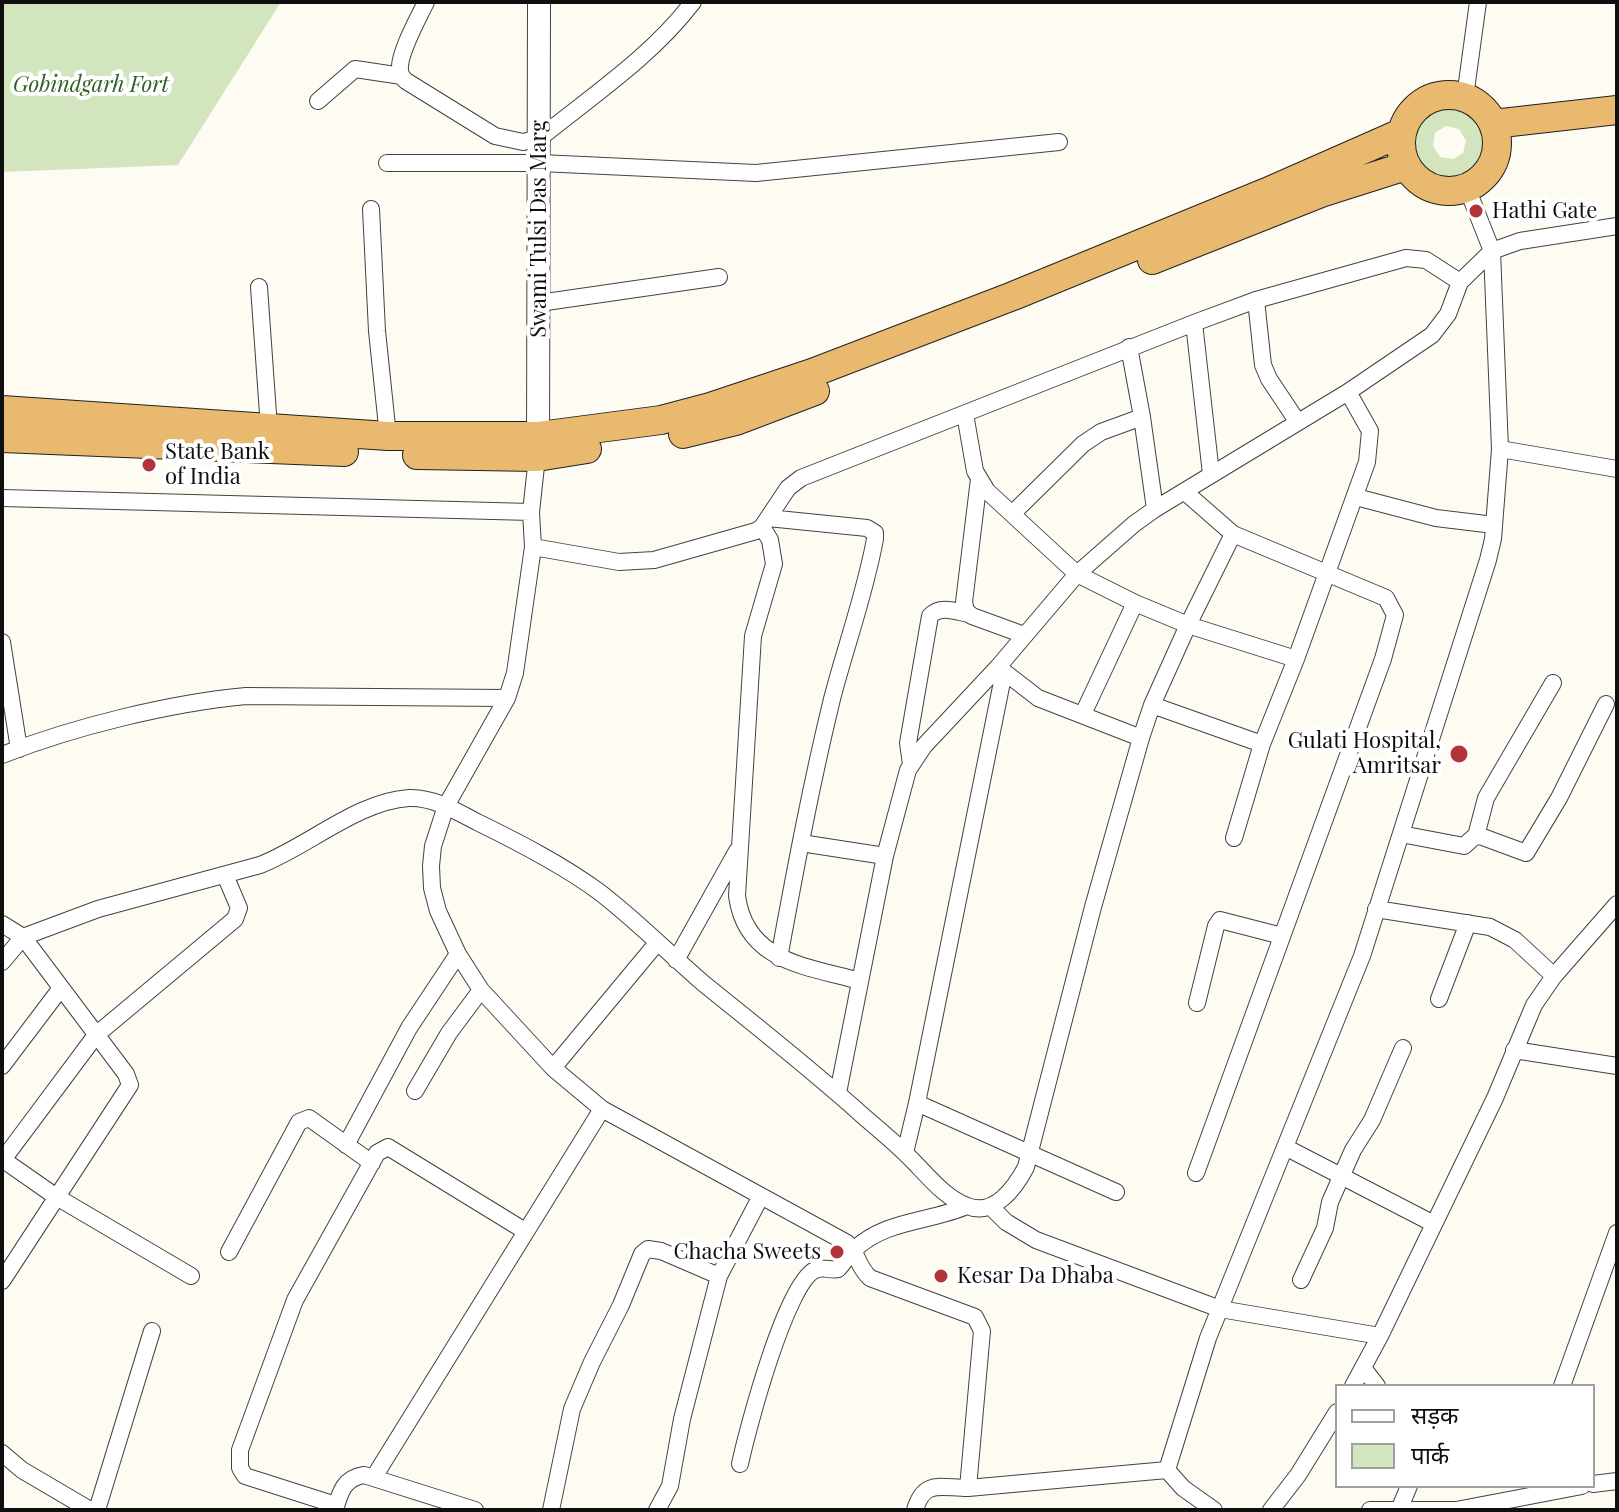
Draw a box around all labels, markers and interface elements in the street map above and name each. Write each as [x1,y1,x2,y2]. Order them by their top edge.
park label: Gobindgarh Fort [13,72,169,98]
street label: Swami Tulsi Das Marg [526,120,552,338]
place label: Hathi Gate [1492,198,1597,224]
marker: Hathi Gate [1467,202,1485,220]
place label: State Bank of India [165,439,270,490]
marker: State Bank of India [140,456,158,474]
place label: Gulati Hospital, Amritsar [1288,728,1441,780]
marker: Gulati Hospital, Amritsar [1448,743,1470,765]
place label: Chacha Sweets [673,1239,821,1265]
marker: Chacha Sweets [828,1243,846,1261]
place label: Kesar Da Dhaba [957,1263,1114,1289]
marker: Kesar Da Dhaba [932,1267,950,1285]
legend [1335,1384,1595,1488]
text: सड़क [1411,1398,1459,1430]
text: पार्क [1411,1438,1449,1470]

